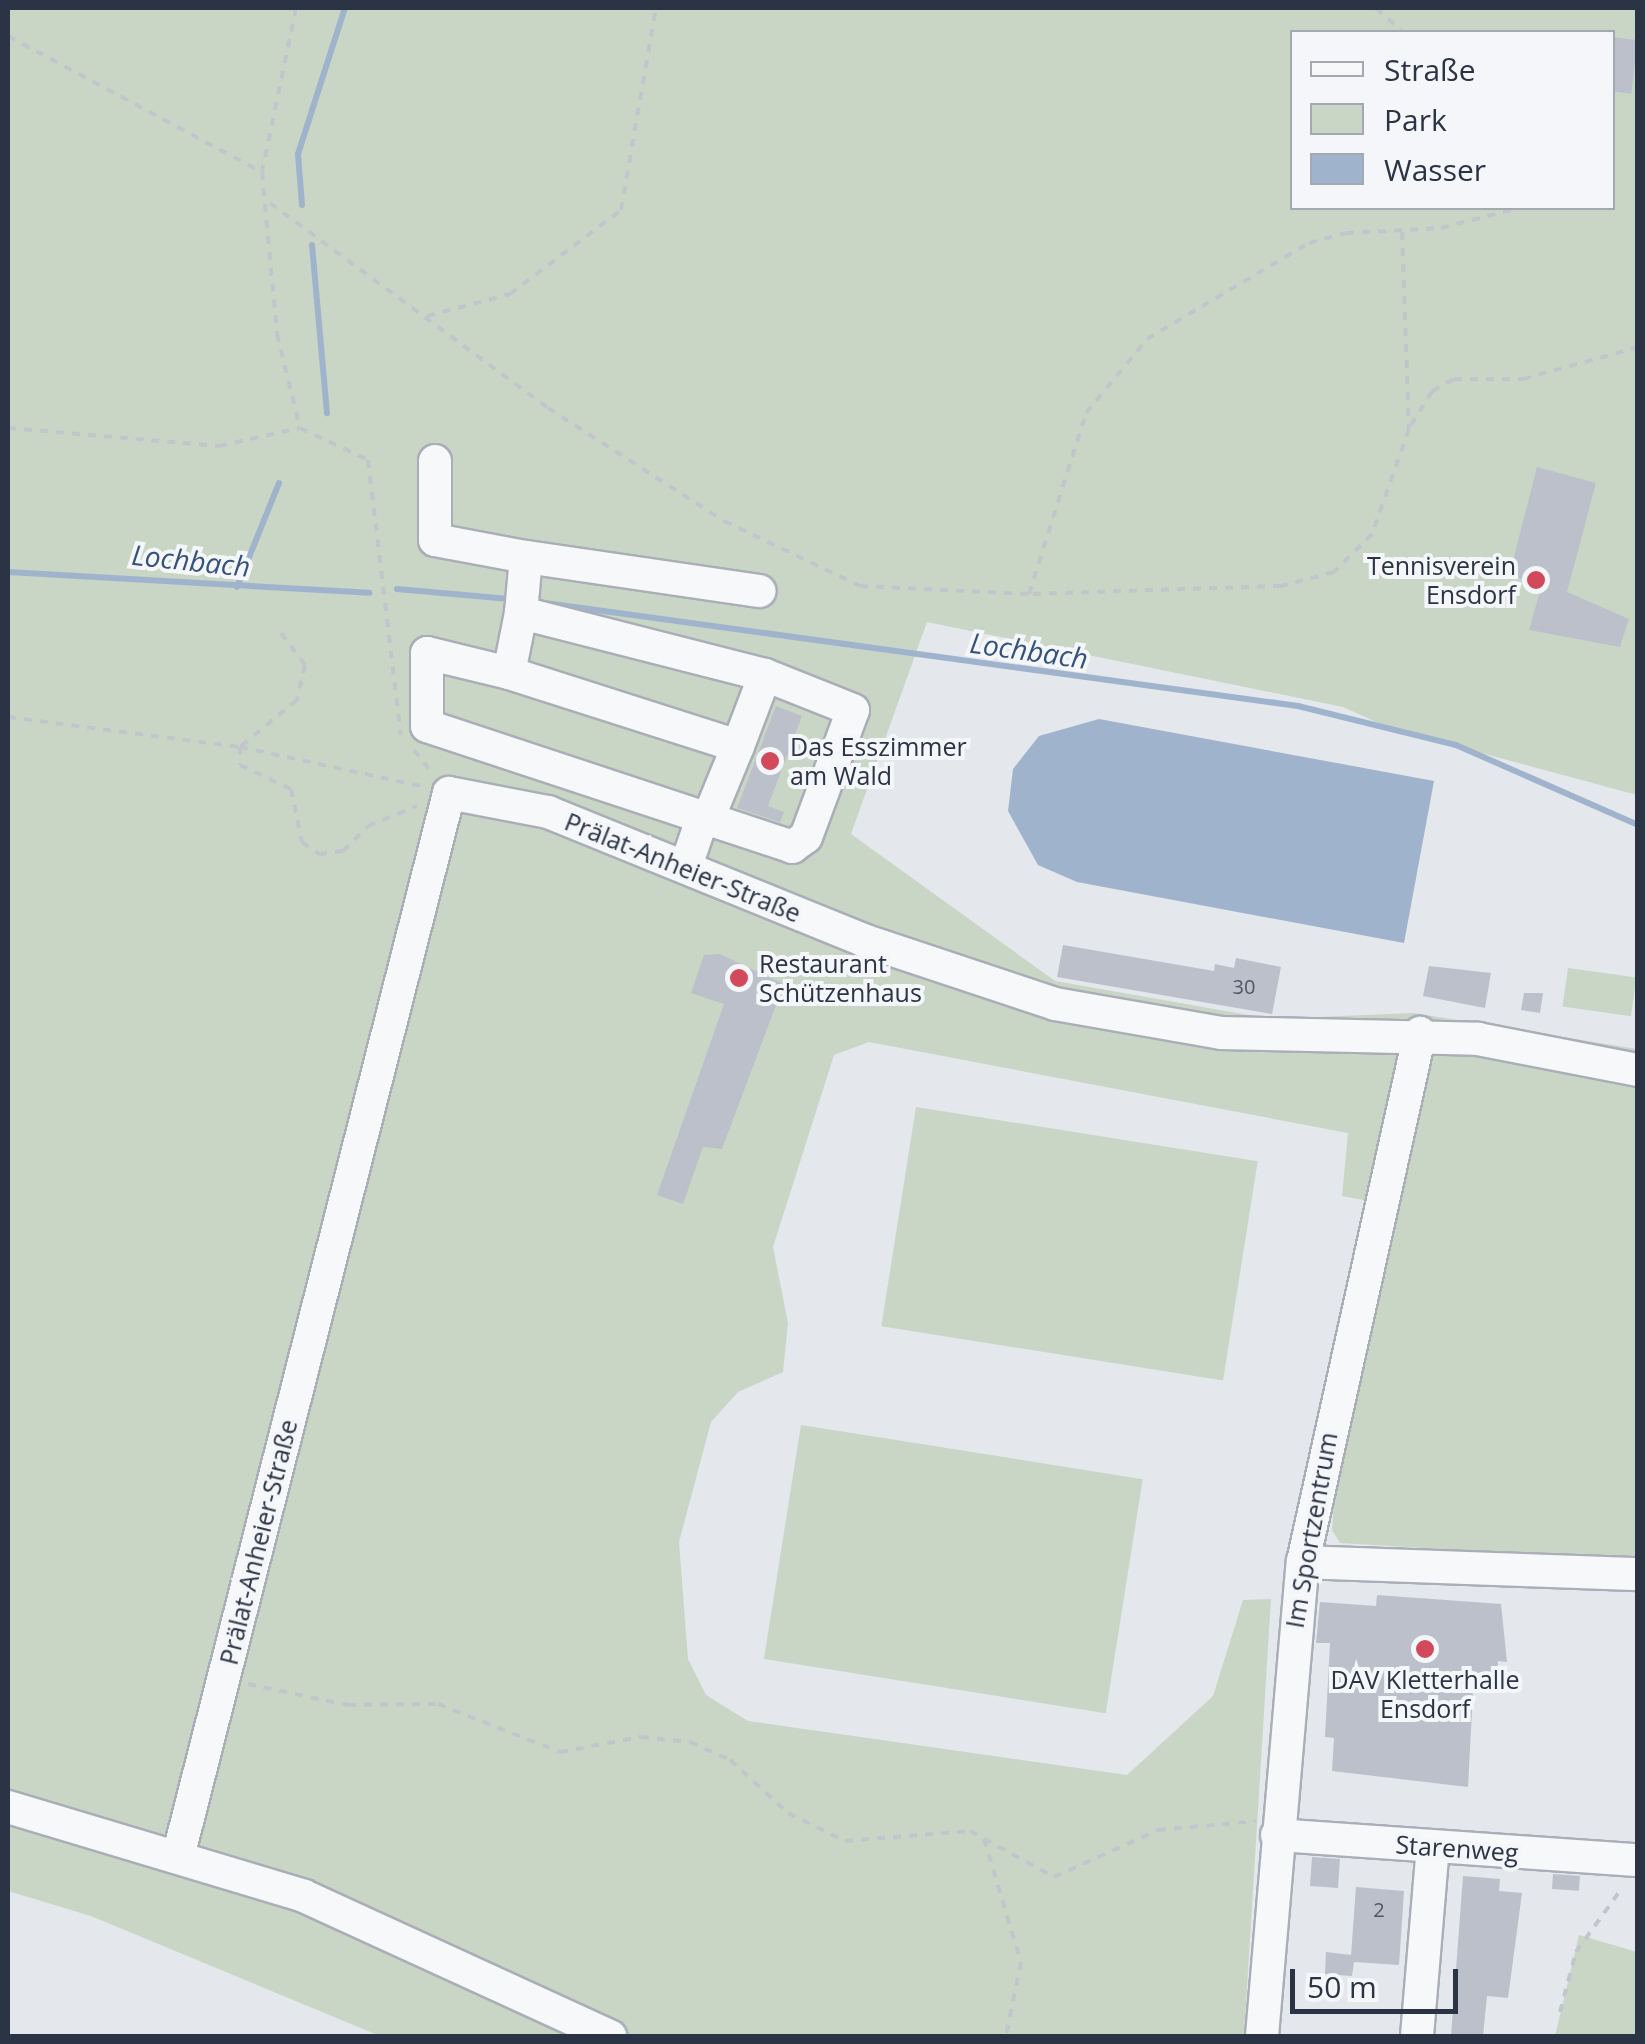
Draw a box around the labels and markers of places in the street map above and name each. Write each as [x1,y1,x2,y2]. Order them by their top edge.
place label: Tennisverein Ensdorf [1367,551,1516,610]
marker: Tennisverein Ensdorf [1525,569,1547,591]
place label: Das Esszimmer am Wald [790,732,967,791]
marker: Das Esszimmer am Wald [759,750,781,772]
place label: Restaurant Schützenhaus [759,949,922,1008]
marker: Restaurant Schützenhaus [728,967,750,989]
marker: DAV Kletterhalle Ensdorf [1414,1638,1436,1660]
place label: DAV Kletterhalle Ensdorf [1331,1665,1519,1724]

